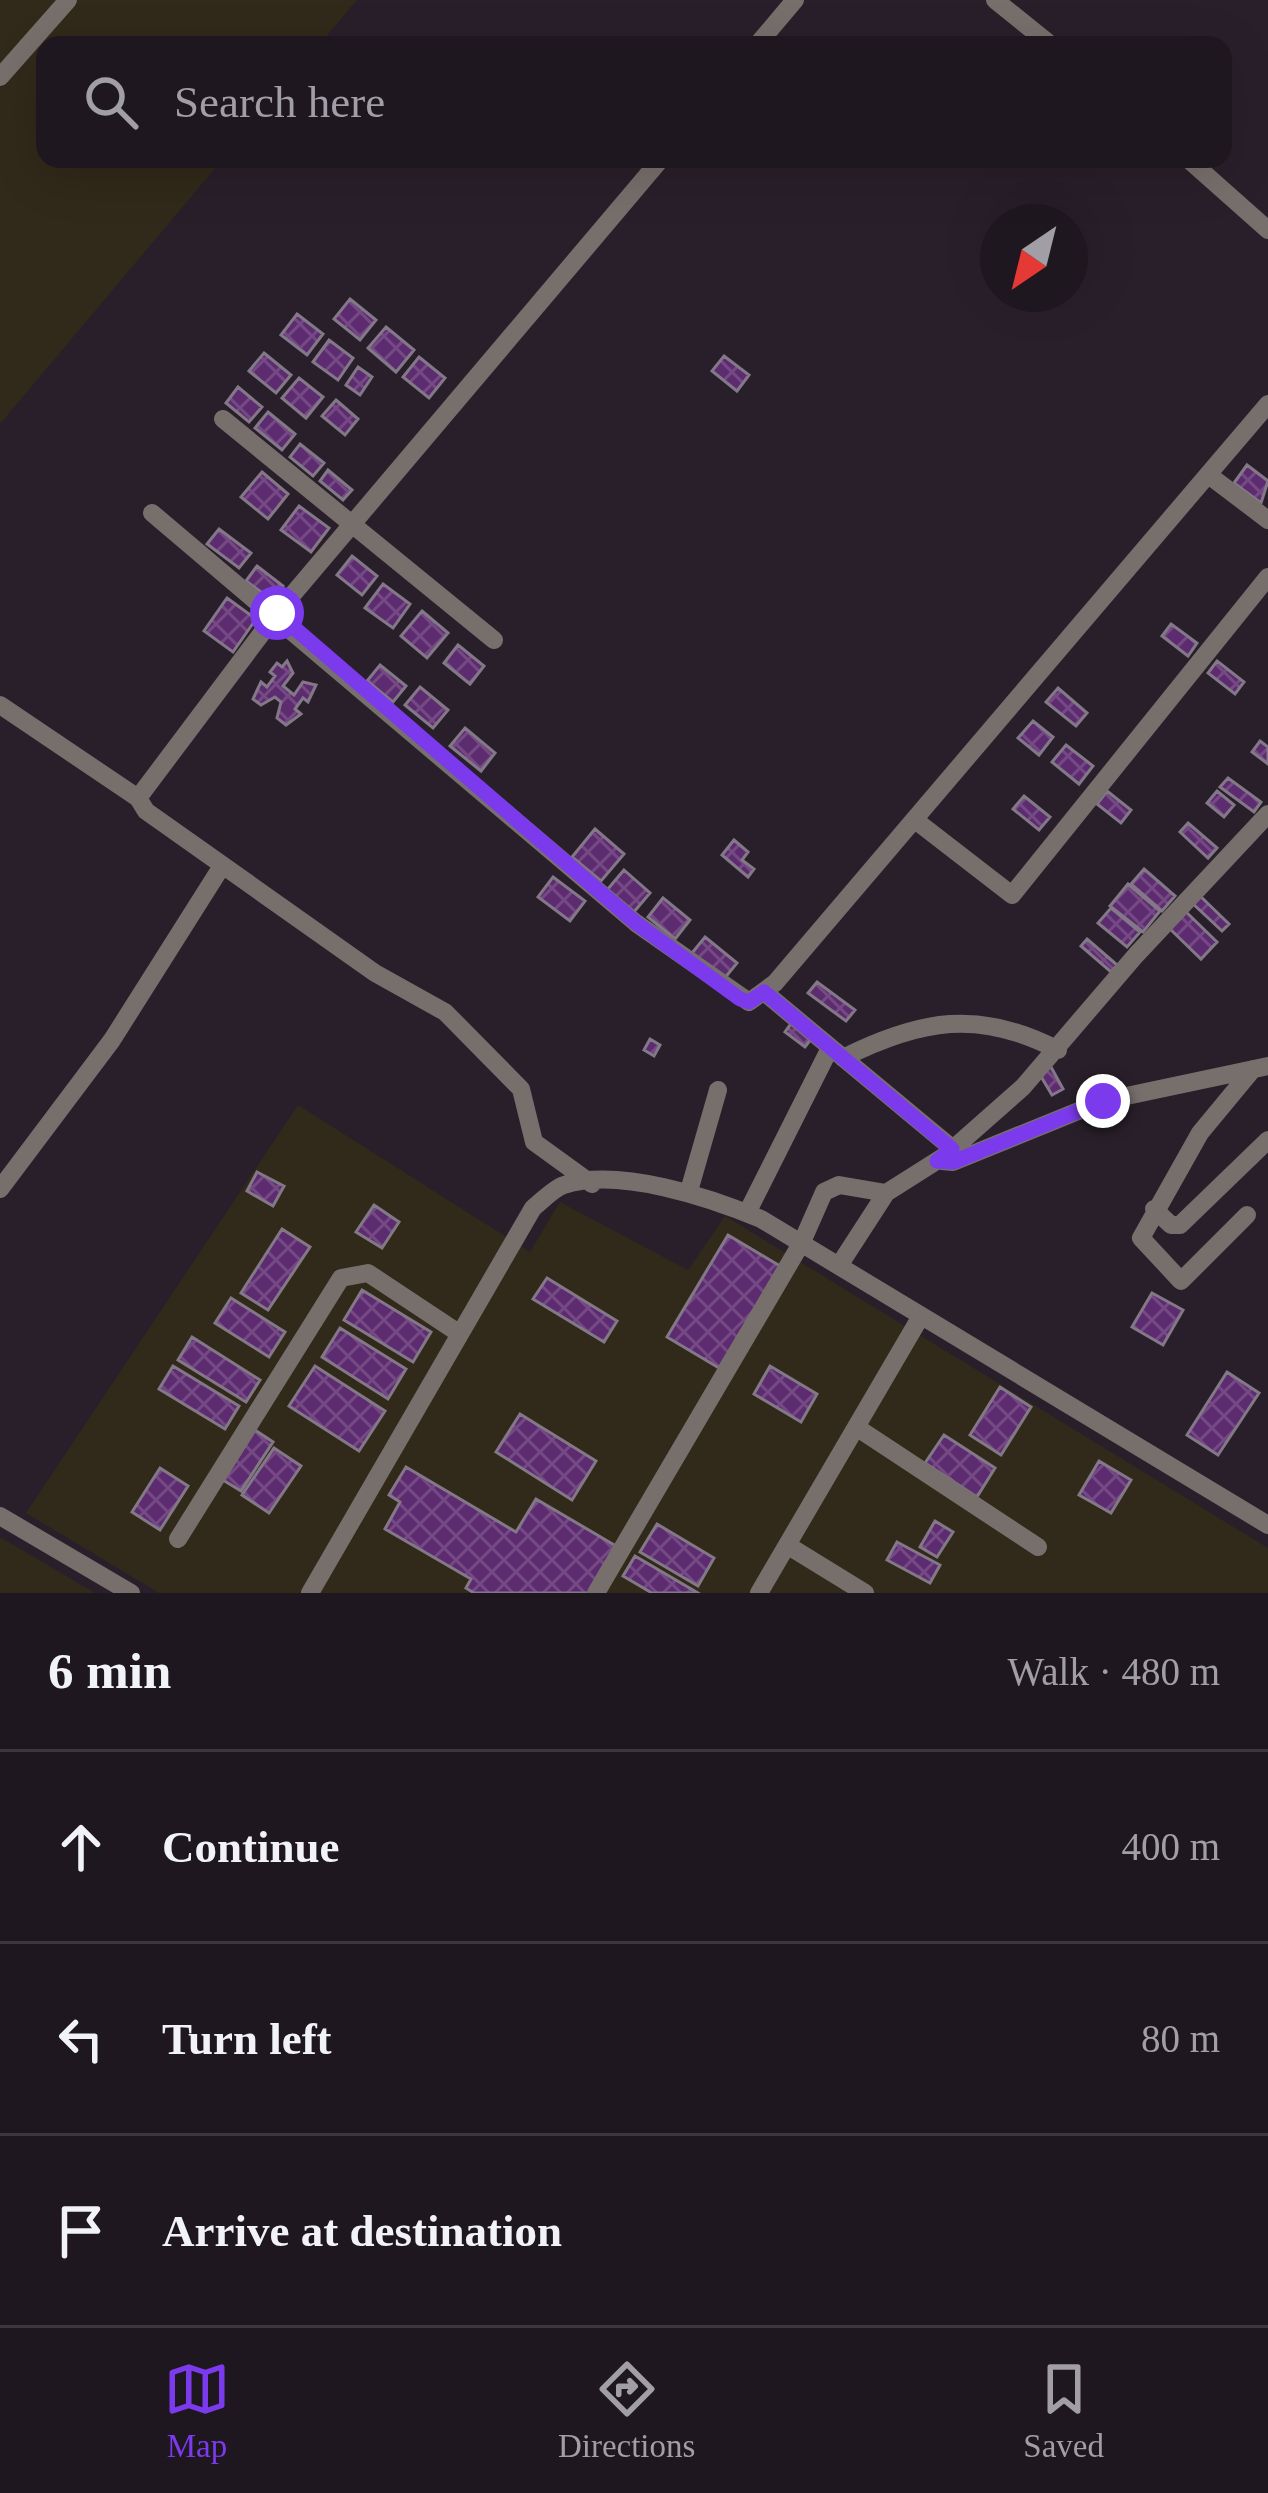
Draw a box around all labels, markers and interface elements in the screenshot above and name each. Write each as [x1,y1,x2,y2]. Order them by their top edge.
search box [36,36,1232,168]
icon: search [78,69,144,135]
text: Search here [174,77,385,127]
north arrow [980,204,1088,312]
route start [250,586,304,640]
route end [1076,1074,1130,1128]
text: 6 min [48,1643,171,1699]
text: Walk · 480 m [1008,1650,1220,1693]
icon: ahead [48,1814,114,1880]
text: Continue [162,1822,340,1872]
text: 400 m [1121,1825,1220,1868]
icon: left [48,2006,114,2072]
text: Turn left [162,2014,332,2064]
text: 80 m [1141,2017,1220,2060]
icon: arrive [48,2198,114,2264]
text: Arrive at destination [162,2206,562,2256]
tab: Map [164,2356,230,2465]
tab: Directions [558,2356,695,2465]
tab: Saved [1023,2356,1104,2465]

